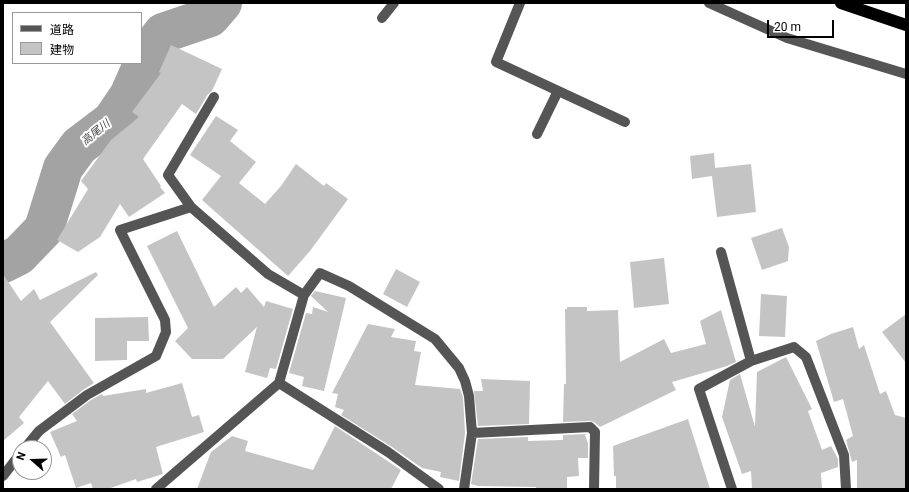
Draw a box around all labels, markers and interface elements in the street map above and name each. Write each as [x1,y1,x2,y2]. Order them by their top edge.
legend [12,12,142,64]
scale bar [769,12,836,38]
text: 20 m [774,20,801,34]
text: 道路 [50,23,74,37]
text: 建物 [50,43,74,57]
water label: 高尾川 [79,117,113,149]
north arrow [12,440,52,480]
text: N [14,450,29,462]

